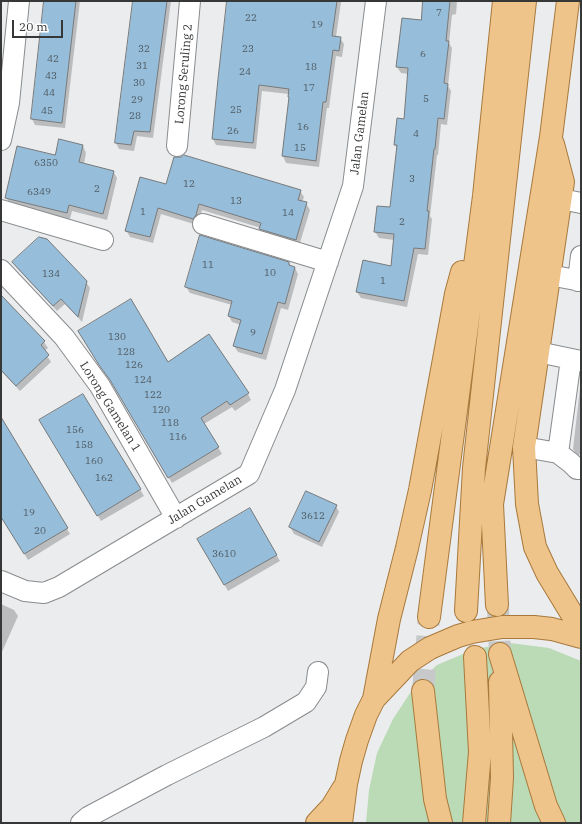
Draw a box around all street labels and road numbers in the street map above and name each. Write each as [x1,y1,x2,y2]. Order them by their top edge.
street label: Lorong Seruling 2 [172,23,196,125]
street label: Jalan Gamelan [348,91,372,175]
street label: Lorong Gamelan 1 [76,359,144,455]
street label: Jalan Gamelan [165,472,245,528]

